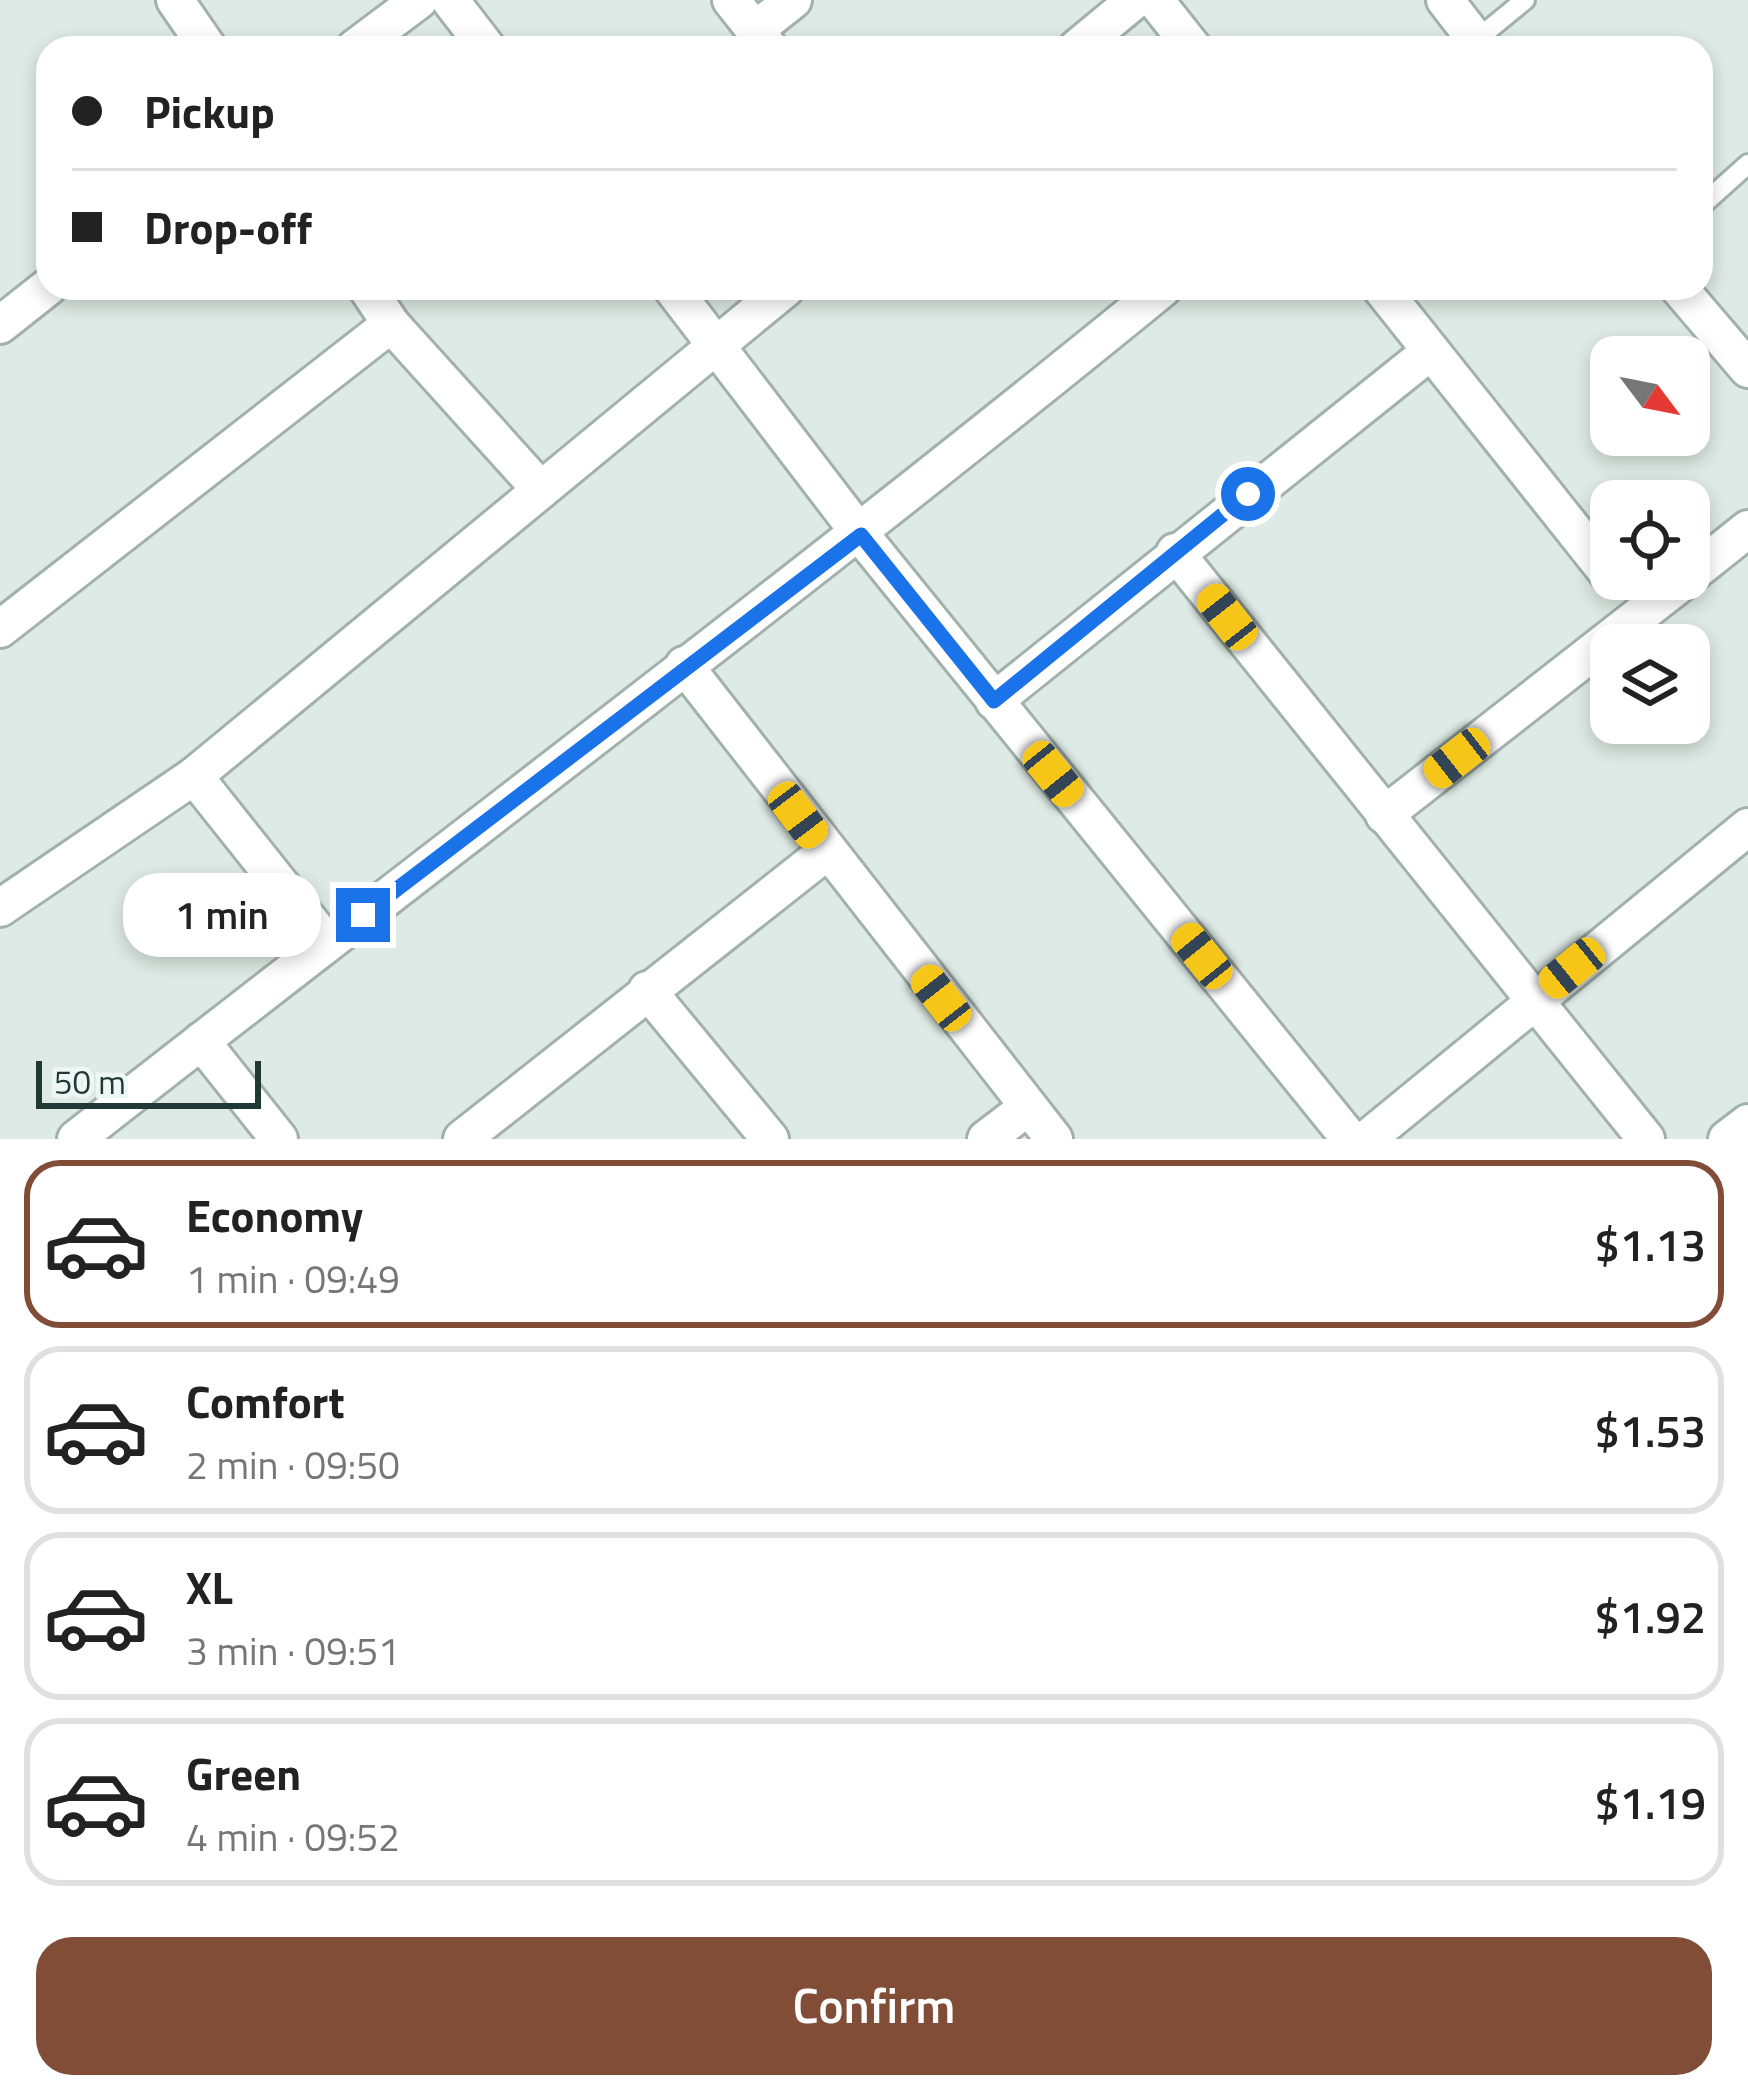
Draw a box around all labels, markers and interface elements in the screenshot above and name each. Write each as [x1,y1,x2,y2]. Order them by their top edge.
text: Pickup [144,77,275,145]
text: Drop-off [144,193,312,261]
north arrow [1590,336,1710,456]
map controls [1590,336,1710,744]
route start [1221,467,1275,521]
button: locate [1590,480,1710,600]
car [1191,578,1263,656]
button: layers [1590,624,1710,744]
car [1418,722,1496,794]
car [1016,735,1090,813]
car [762,775,834,855]
callout: 1 min [123,873,321,957]
text: 1 min [175,885,269,944]
route end [336,888,390,942]
car [1165,917,1239,995]
car [1533,931,1611,1005]
car [905,959,977,1037]
scale bar [36,1055,261,1108]
text: 50 m [54,1057,126,1107]
text: Economy [186,1181,363,1249]
icon: car [42,1190,150,1298]
text: $1.13 [1594,1210,1706,1278]
text: 1 min · 09:49 [186,1249,400,1308]
text: Comfort [186,1367,345,1435]
icon: car [42,1376,150,1484]
text: $1.53 [1594,1396,1706,1464]
text: 2 min · 09:50 [186,1435,400,1494]
text: XL [186,1553,233,1621]
icon: car [42,1562,150,1670]
text: $1.92 [1594,1582,1706,1650]
text: 3 min · 09:51 [186,1621,400,1680]
text: Green [186,1739,301,1807]
icon: car [42,1748,150,1856]
text: $1.19 [1594,1768,1706,1836]
text: 4 min · 09:52 [186,1807,400,1866]
button: Confirm [36,1937,1712,2075]

